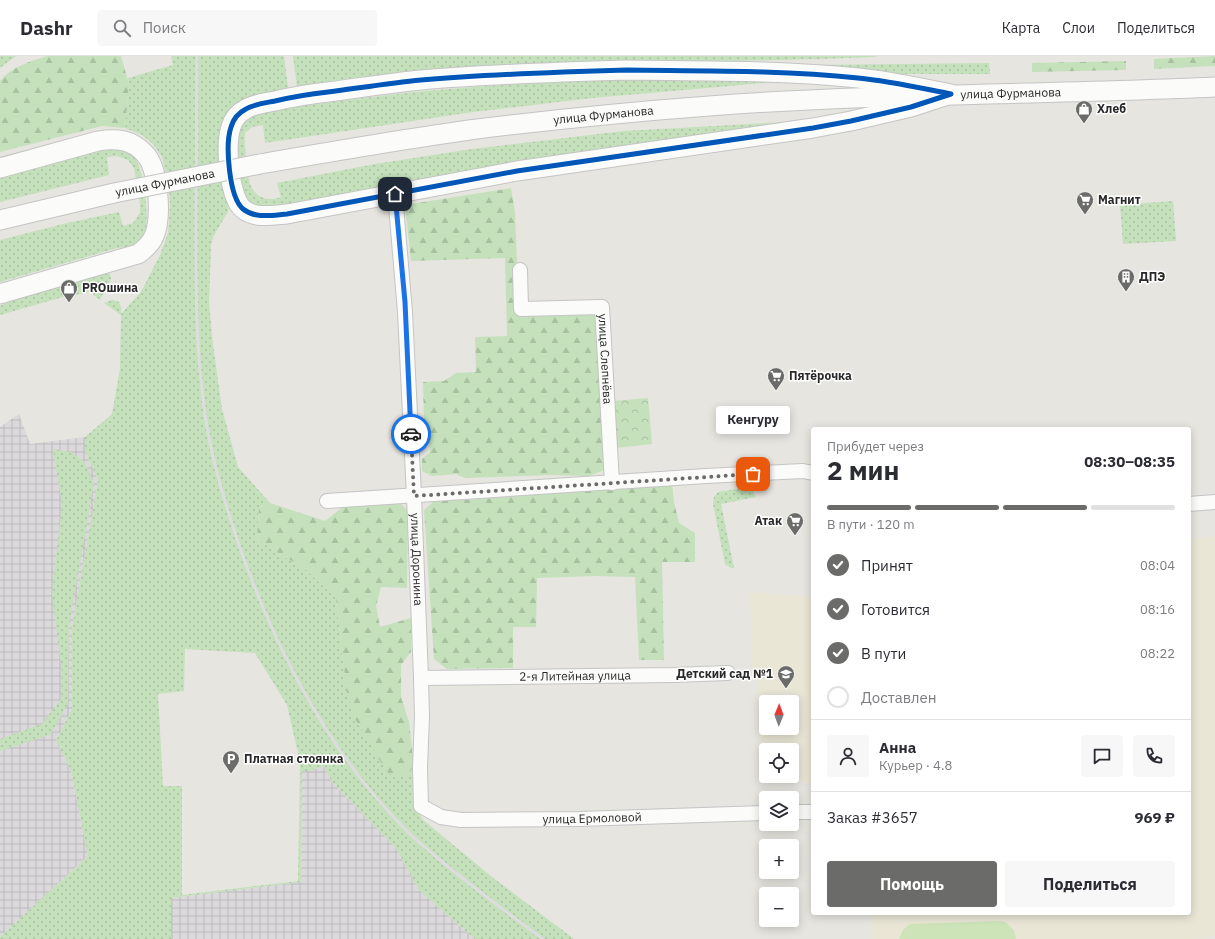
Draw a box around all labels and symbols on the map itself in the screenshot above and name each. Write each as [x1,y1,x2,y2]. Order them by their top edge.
street label: улица Фурманова [960,84,1062,102]
shop icon: Хлеб [1074,99,1094,124]
place label: Хлеб [1097,101,1126,116]
street label: улица Фурманова [552,102,655,127]
street label: улица Фурманова [114,165,216,200]
pin [378,177,412,211]
supermarket icon: Магнит [1075,190,1095,215]
place label: Магнит [1098,192,1141,207]
building icon: ДПЭ [1116,267,1136,292]
place label: ДПЭ [1139,269,1165,284]
shop icon: PROшина [59,278,79,303]
place label: PROшина [82,280,138,295]
street label: улица Слепнёва [595,313,616,405]
supermarket icon: Пятёрочка [766,366,786,391]
place label: Пятёрочка [789,368,852,383]
callout: Кенгуру [716,406,790,434]
courier [391,414,431,454]
pin [736,457,770,491]
supermarket icon: Атак [785,511,805,536]
street label: улица Доронина [408,513,426,607]
place label: Атак [754,513,782,528]
school or university icon: Детский сад №1 [776,664,796,689]
place label: Детский сад №1 [676,666,773,681]
street label: 2-я Литейная улица [519,667,632,684]
north arrow [759,695,799,735]
parking icon: Платная стоянка [221,749,241,774]
place label: Платная стоянка [244,751,344,766]
street label: улица Ермоловой [542,809,642,826]

